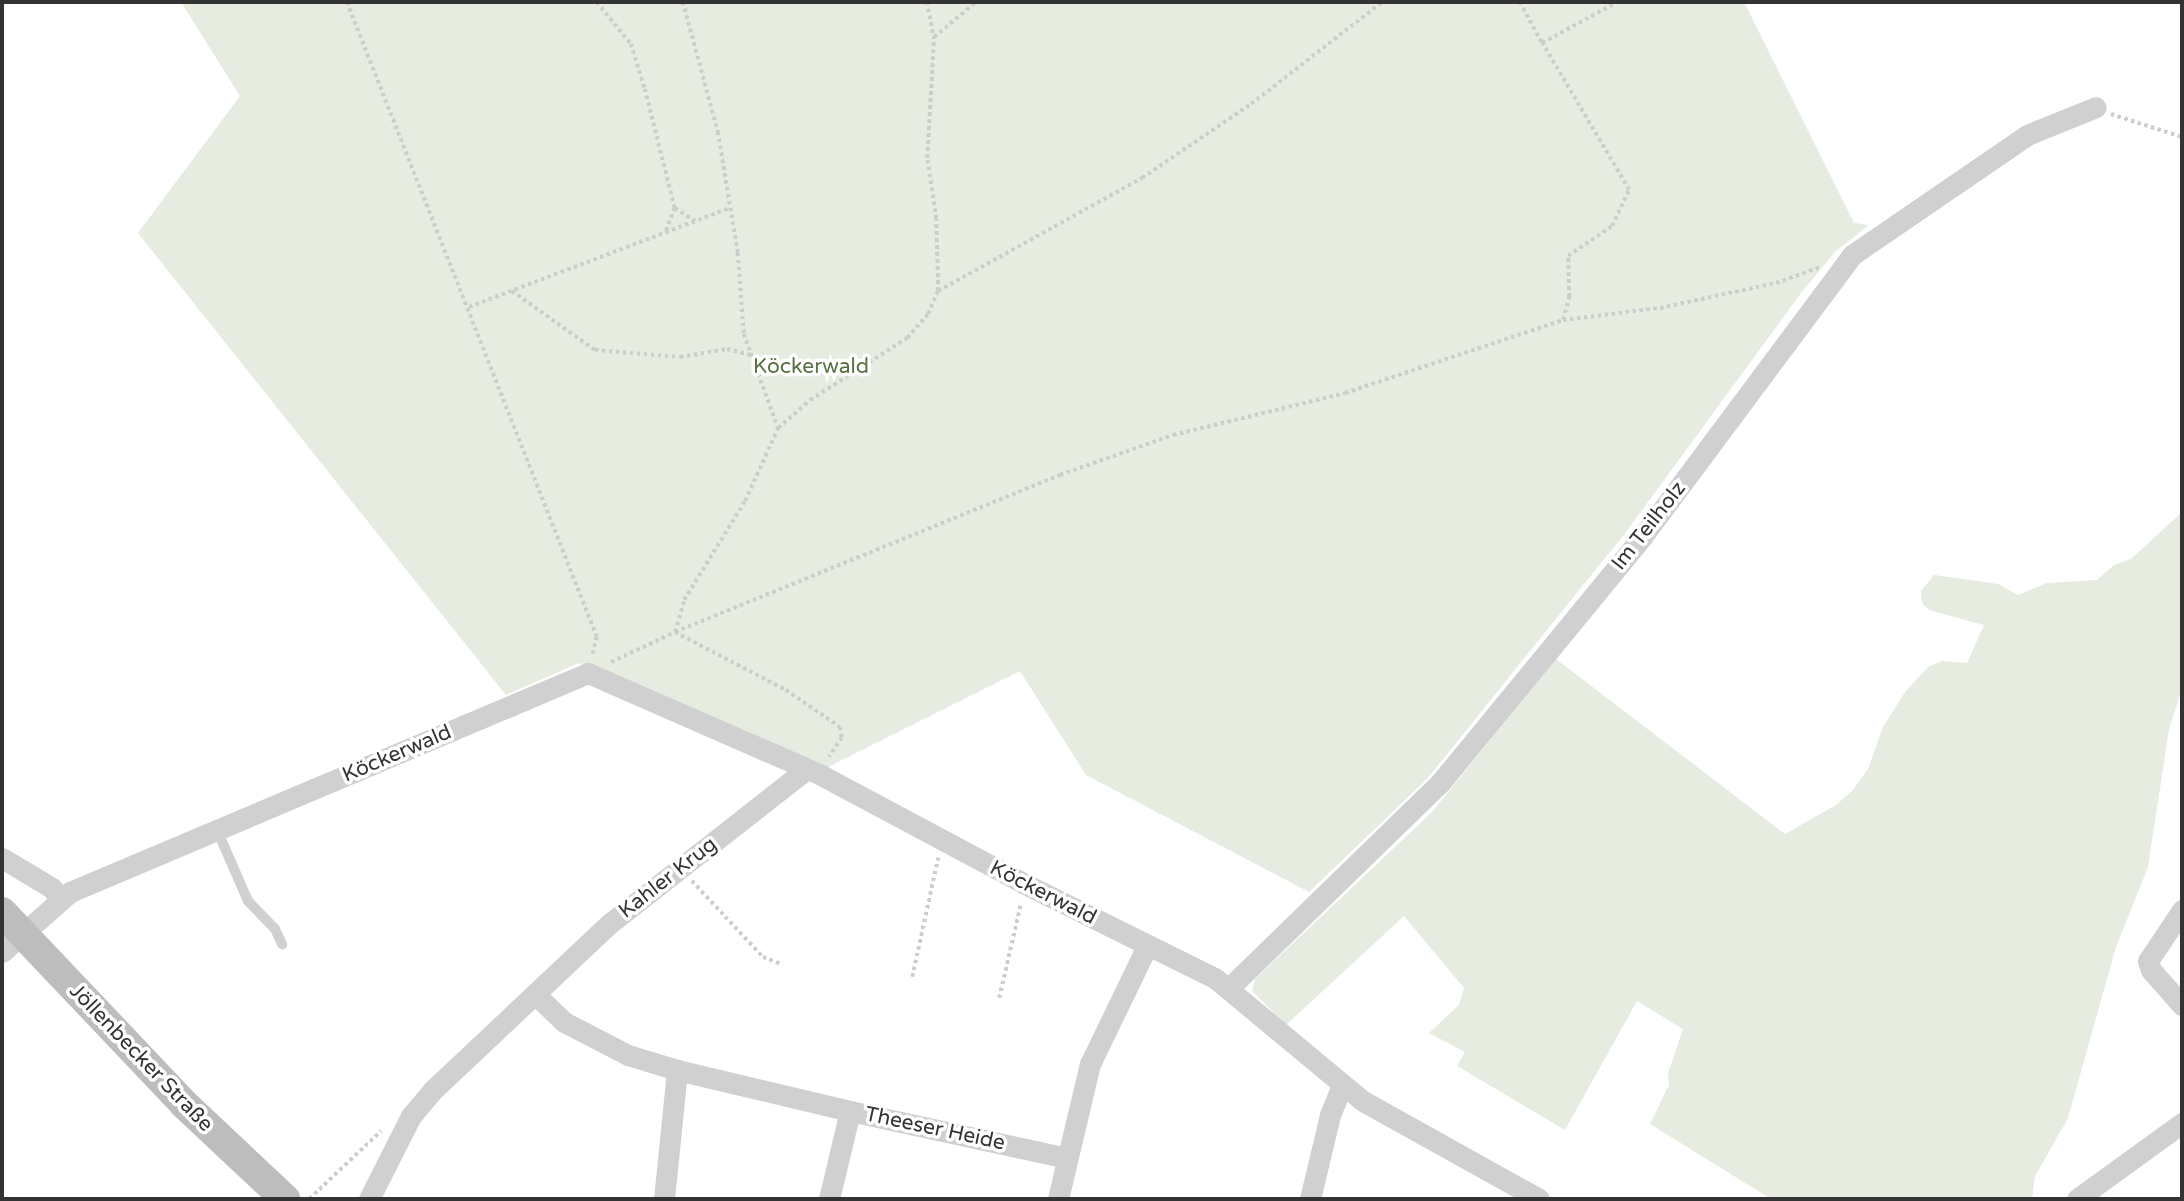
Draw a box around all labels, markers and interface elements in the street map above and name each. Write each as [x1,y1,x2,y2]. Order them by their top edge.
park label: Köckerwald [753,354,869,380]
street label: Im Teilholz [1607,477,1691,575]
street label: Köckerwald [339,720,455,788]
street label: Kahler Krug [614,832,722,924]
street label: Köckerwald [986,855,1100,931]
street label: Jöllenbecker Straße [64,979,218,1137]
street label: Theeser Heide [863,1102,1007,1156]

